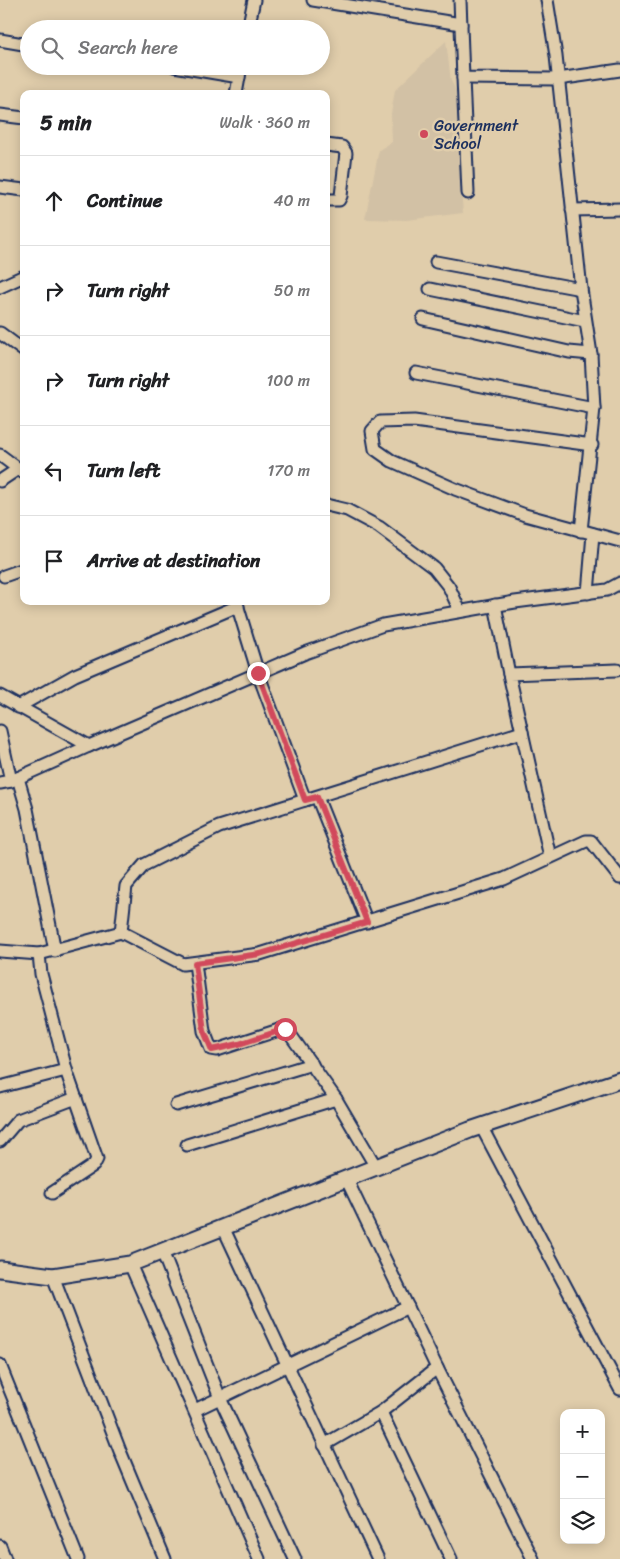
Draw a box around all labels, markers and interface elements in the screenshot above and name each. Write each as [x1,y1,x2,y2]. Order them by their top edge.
search box [20,20,330,75]
text: Search here [78,31,178,64]
icon: search [38,34,66,62]
text: 5 min [40,104,92,142]
text: Walk · 360 m [220,108,310,137]
place label: Government School [434,111,519,158]
marker: Government School [418,128,430,140]
text: Continue [87,184,163,217]
text: 40 m [273,186,310,215]
icon: ahead [40,187,68,215]
text: Turn right [87,274,169,307]
text: 50 m [274,276,310,305]
icon: right [40,277,68,305]
text: Turn right [87,364,169,397]
text: 100 m [266,366,310,395]
icon: right [40,367,68,395]
text: Turn left [87,454,160,487]
text: 170 m [267,456,310,485]
icon: left [40,457,68,485]
text: Arrive at destination [87,544,260,577]
icon: arrive [40,547,68,575]
route end [247,662,270,685]
route start [274,1018,297,1041]
map controls [560,1409,605,1544]
button: + [560,1409,605,1454]
button: − [560,1454,605,1499]
button: layers [560,1499,605,1544]

